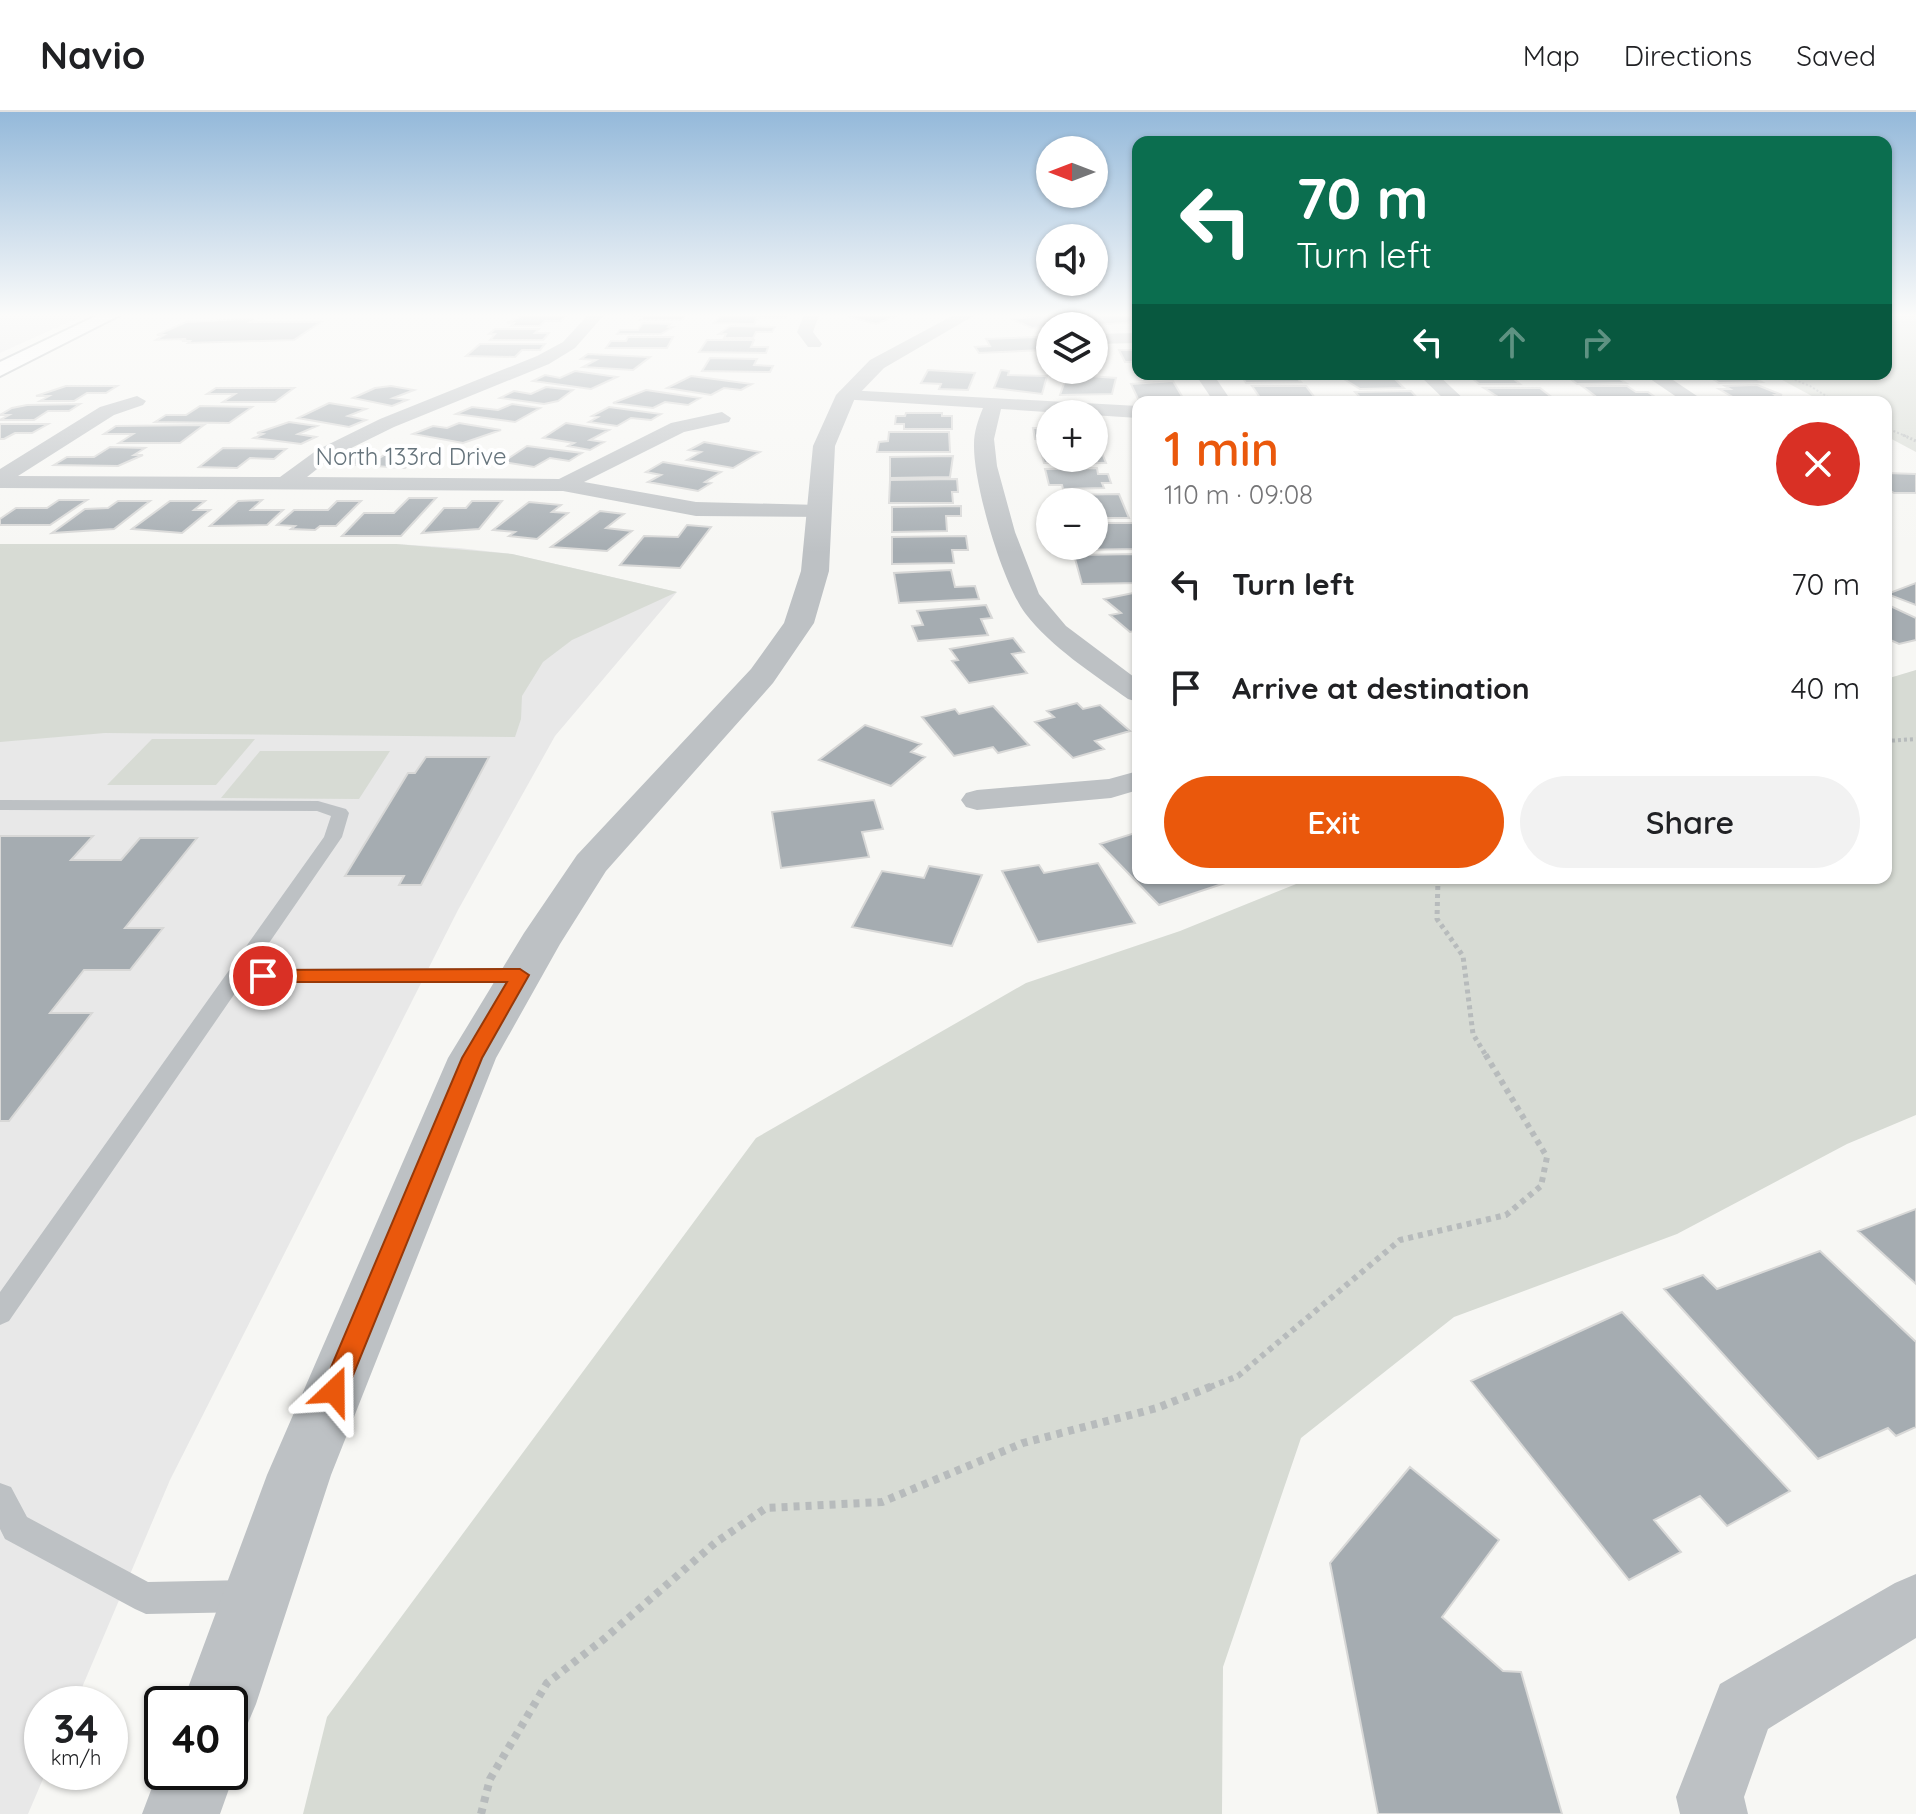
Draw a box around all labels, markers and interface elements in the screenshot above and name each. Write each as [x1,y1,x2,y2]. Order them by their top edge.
text: Navio [40,31,145,79]
text: Map [1523,38,1580,73]
text: Directions [1624,38,1752,73]
text: Saved [1796,38,1876,73]
north arrow [1036,136,1108,208]
map controls [1036,136,1108,560]
text: 70 m [1296,163,1428,233]
icon: left [1164,168,1268,272]
button: sound [1036,224,1108,296]
text: Turn left [1296,232,1432,277]
button: layers [1036,312,1108,384]
icon: left [1406,320,1450,364]
icon: ahead [1490,320,1534,364]
icon: right [1574,320,1618,364]
button: + [1036,400,1108,472]
text: 1 min [1164,418,1279,478]
button: close [1776,422,1860,506]
street label: North 133rd Drive [315,441,507,471]
text: 110 m · 09:08 [1164,478,1313,511]
button: − [1036,488,1108,560]
icon: left [1164,562,1208,606]
text: Turn left [1232,565,1355,603]
text: 70 m [1791,565,1860,603]
icon: arrive [1164,666,1208,710]
text: Arrive at destination [1232,669,1530,707]
text: 40 m [1791,669,1860,707]
button: Exit [1164,776,1504,868]
button: Share [1520,776,1860,868]
pin [229,942,297,1010]
icon: arrive [241,954,285,998]
position arrow [292,1349,376,1433]
speed limit sign: 40 [144,1686,248,1790]
text: 34 [54,1703,99,1753]
text: km/h [51,1745,101,1770]

